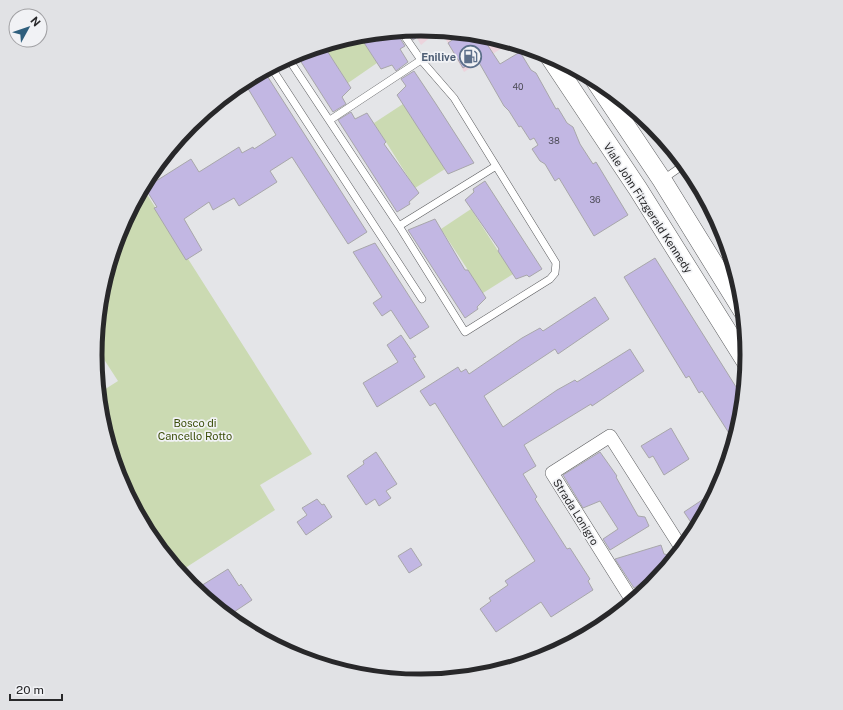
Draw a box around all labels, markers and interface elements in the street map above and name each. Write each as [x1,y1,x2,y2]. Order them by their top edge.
north arrow [8,8,48,48]
text: N [28,14,43,29]
fuel station icon: Enilive [458,44,484,70]
place label: Enilive [421,51,456,63]
house number: 40 [512,81,524,92]
house number: 38 [548,135,560,146]
street label: Viale John Fitzgerald Kennedy [601,141,695,275]
house number: 36 [589,194,601,205]
park label: Bosco di Cancello Rotto [158,417,232,442]
street label: Strada Lonigro [551,477,601,547]
scale bar [10,676,62,702]
text: 20 m [16,683,44,697]

